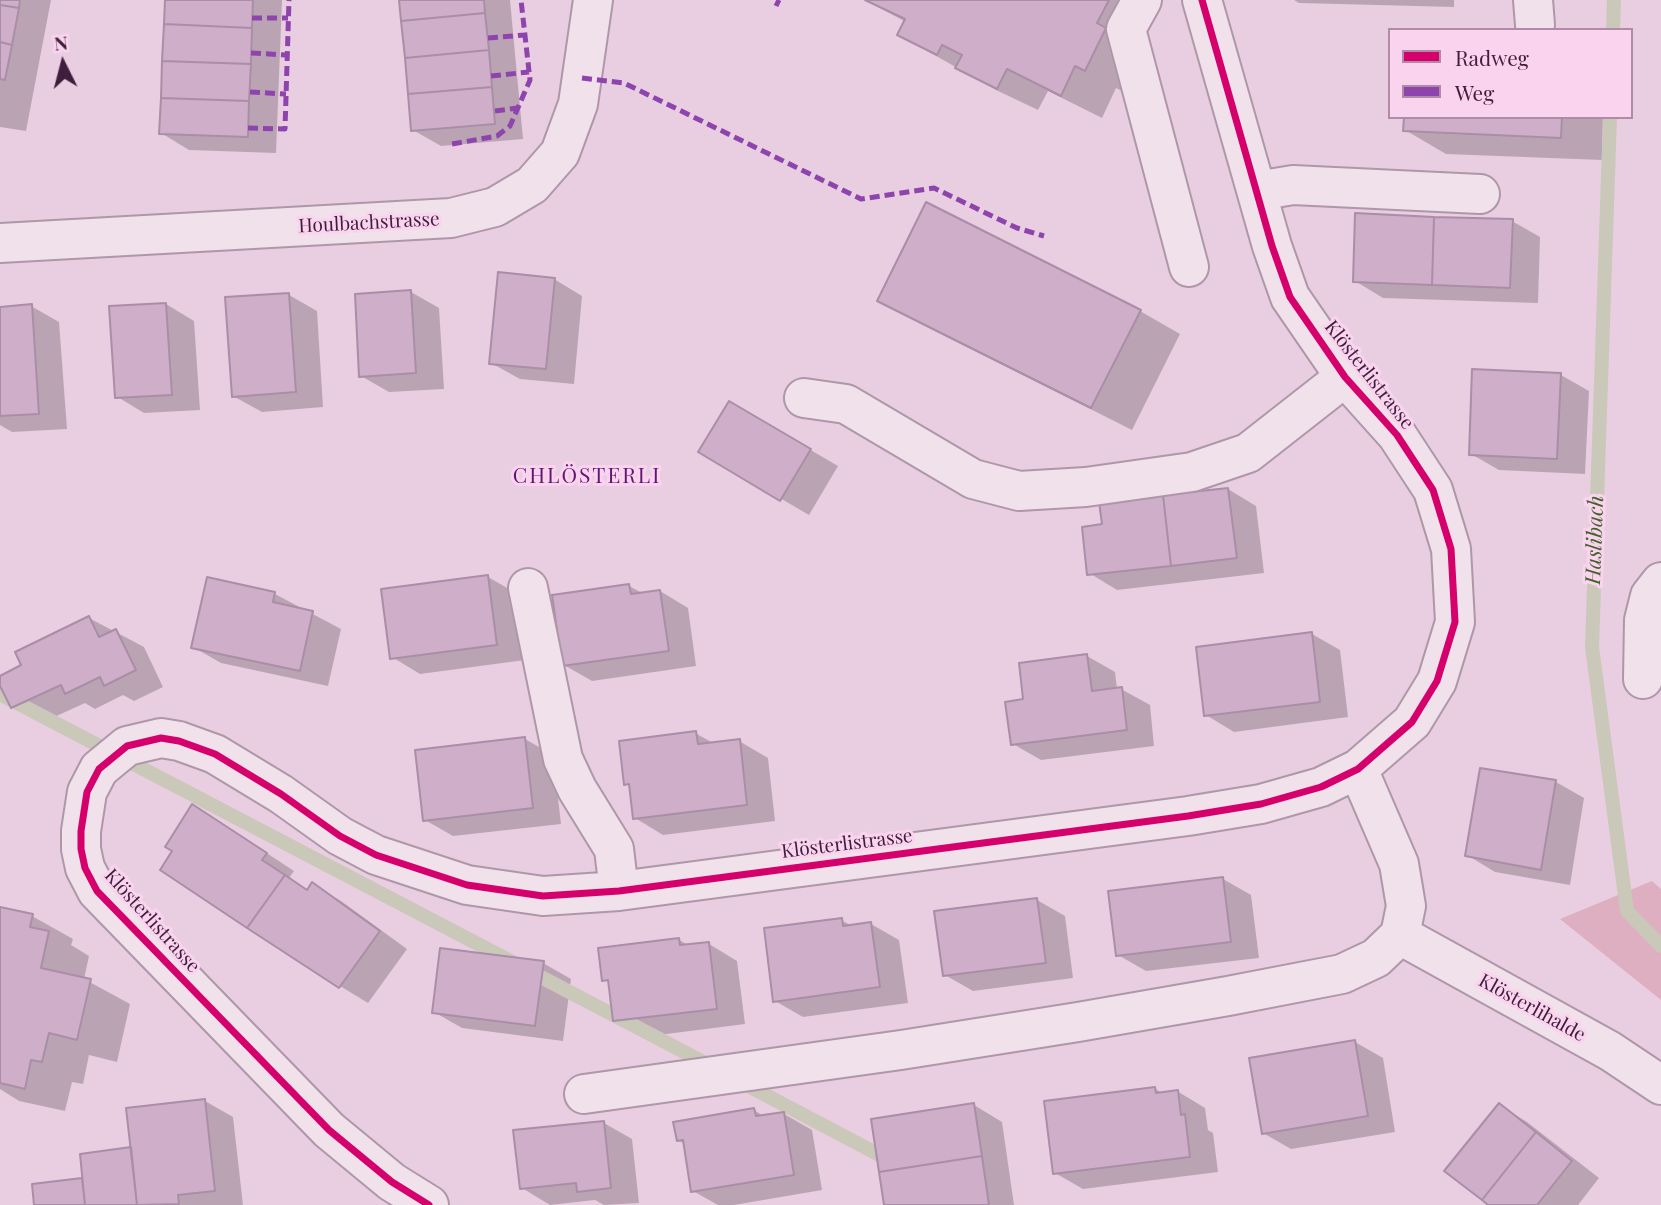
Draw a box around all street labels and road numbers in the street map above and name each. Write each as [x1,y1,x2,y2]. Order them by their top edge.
street label: Houlbachstrasse [298,208,440,238]
street label: Klösterlistrasse [1319,316,1419,434]
street label: Klösterlistrasse [780,825,914,863]
street label: Klösterlistrasse [99,864,205,978]
street label: Klösterlihalde [1475,969,1589,1047]

